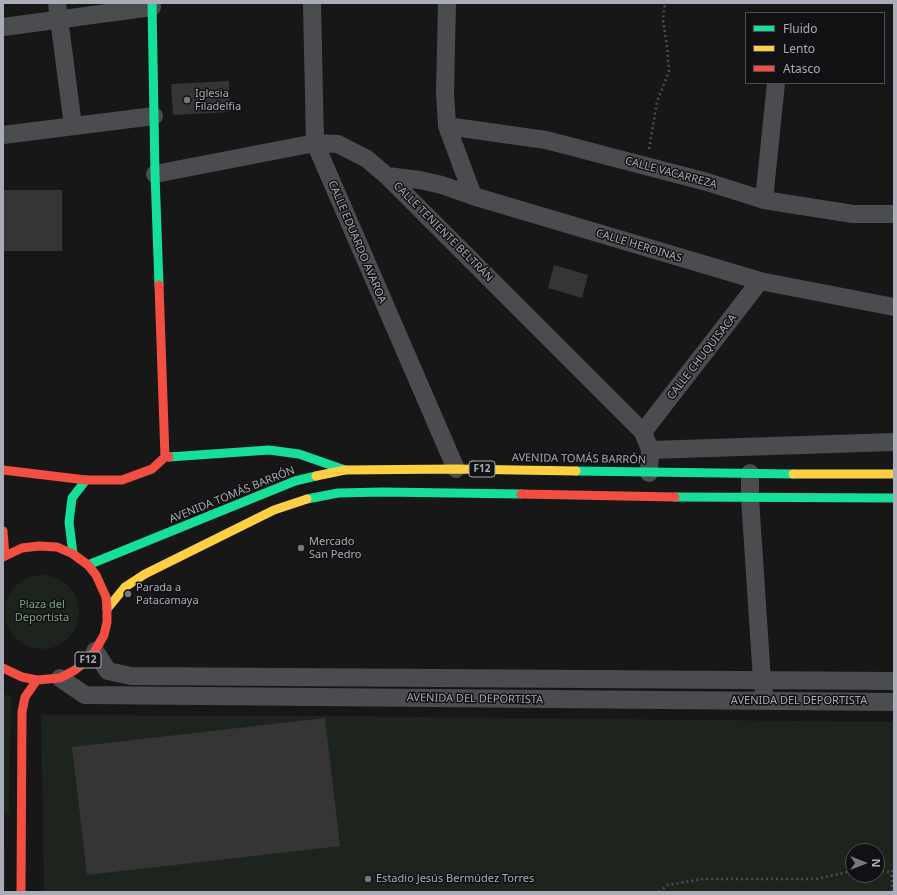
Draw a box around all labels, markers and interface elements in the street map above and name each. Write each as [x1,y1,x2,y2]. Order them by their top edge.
legend [745,12,885,84]
text: Fluido [783,20,817,37]
text: Lento [783,40,815,57]
text: Atasco [783,60,821,77]
place label: Iglesia Filadelfia [195,87,241,113]
marker: Iglesia Filadelfia [182,95,192,105]
street label: CALLE VACARREZA [624,154,718,192]
street label: CALLE EDUARDO AVAROA [325,179,389,305]
street label: CALLE TENIENTE BELTRÁN [390,179,496,285]
street label: CALLE HEROINAS [594,227,684,265]
street label: CALLE CHUQUISACA [665,312,739,402]
street label: AVENIDA TOMÁS BARRÓN [512,451,646,467]
road number: F12 [469,461,495,477]
street label: AVENIDA TOMÁS BARRÓN [167,464,297,526]
place label: Mercado San Pedro [309,535,361,561]
marker: Mercado San Pedro [296,543,306,553]
place label: Parada a Patacamaya [136,581,199,607]
marker: Parada a Patacamaya [123,589,133,599]
park label: Plaza del Deportista [15,598,69,624]
road number: F12 [75,652,101,668]
street label: AVENIDA DEL DEPORTISTA [407,691,543,707]
street label: AVENIDA DEL DEPORTISTA [731,694,867,708]
north arrow [845,843,885,883]
text: N [869,859,884,867]
place label: Estadio Jesús Bermúdez Torres [376,872,534,886]
marker: Estadio Jesús Bermúdez Torres [363,874,373,884]

